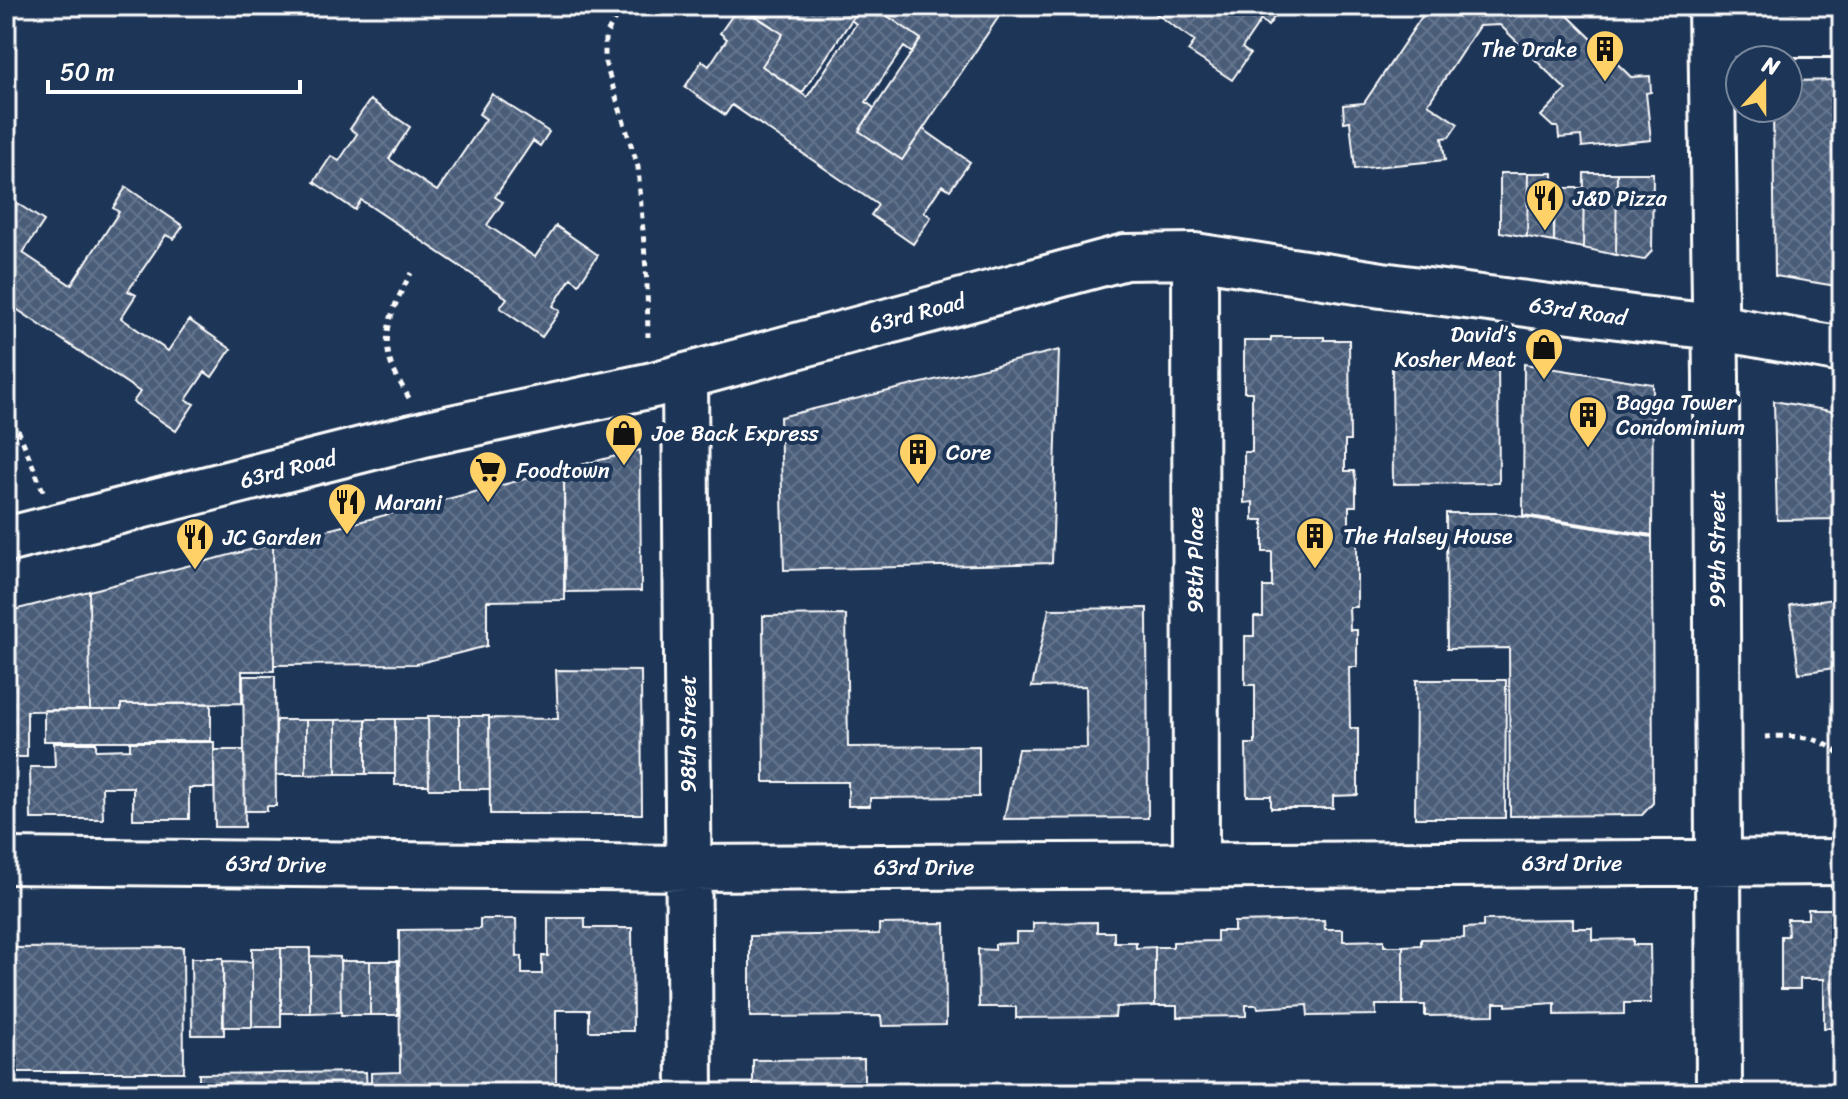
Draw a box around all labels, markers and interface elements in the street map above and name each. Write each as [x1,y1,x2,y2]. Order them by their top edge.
building icon: The Drake [1584,28,1626,83]
place label: The Drake [1481,30,1577,69]
scale bar [48,44,300,94]
north arrow [1724,44,1804,124]
text: N [1756,44,1786,87]
text: 50 m [60,51,115,93]
restaurant icon: J&D Pizza [1524,177,1566,232]
place label: J&D Pizza [1572,179,1668,218]
street label: 63rd Road [865,281,971,345]
street label: 63rd Road [1527,285,1631,337]
place label: David’s Kosher Meat [1395,315,1516,379]
shop icon: David’s Kosher Meat [1523,326,1565,381]
place label: Bagga Tower Condominium [1616,383,1745,447]
building icon: Bagga Tower Condominium [1567,394,1609,449]
shop icon: Joe Back Express [603,412,645,467]
place label: Joe Back Express [651,414,819,453]
building icon: Core [897,431,939,486]
place label: Core [946,433,991,472]
street label: 63rd Road [236,438,342,500]
supermarket icon: Foodtown [467,449,509,504]
place label: Foodtown [516,451,610,490]
restaurant icon: Marani [326,481,368,536]
place label: Marani [375,483,443,522]
street label: 99th Street [1698,490,1737,608]
street label: 98th Place [1176,507,1215,613]
building icon: The Halsey House [1294,515,1336,570]
restaurant icon: JC Garden [174,516,216,571]
place label: The Halsey House [1343,517,1513,556]
place label: JC Garden [222,518,321,557]
street label: 98th Street [669,675,708,793]
street label: 63rd Drive [225,844,327,884]
street label: 63rd Drive [1522,844,1622,883]
street label: 63rd Drive [874,848,974,887]

